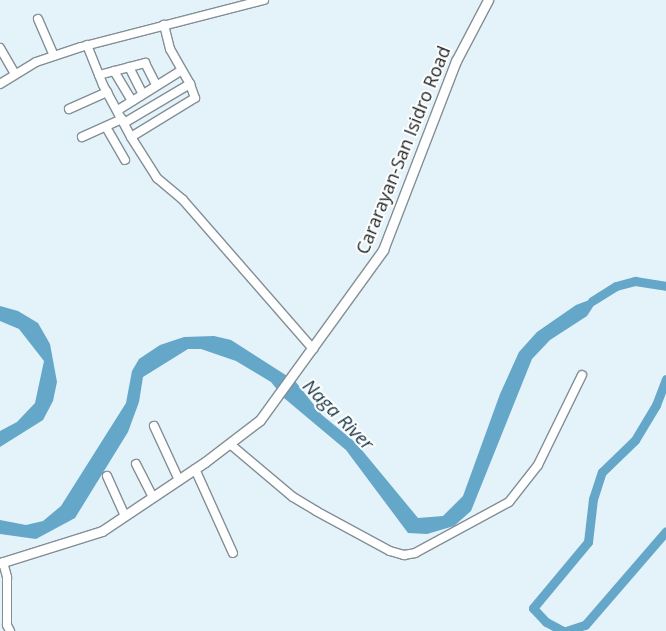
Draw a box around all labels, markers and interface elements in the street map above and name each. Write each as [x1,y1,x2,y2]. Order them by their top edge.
street label: Cararayan-San Isidro Road [351,43,455,257]
water label: Naga River [298,375,378,455]

